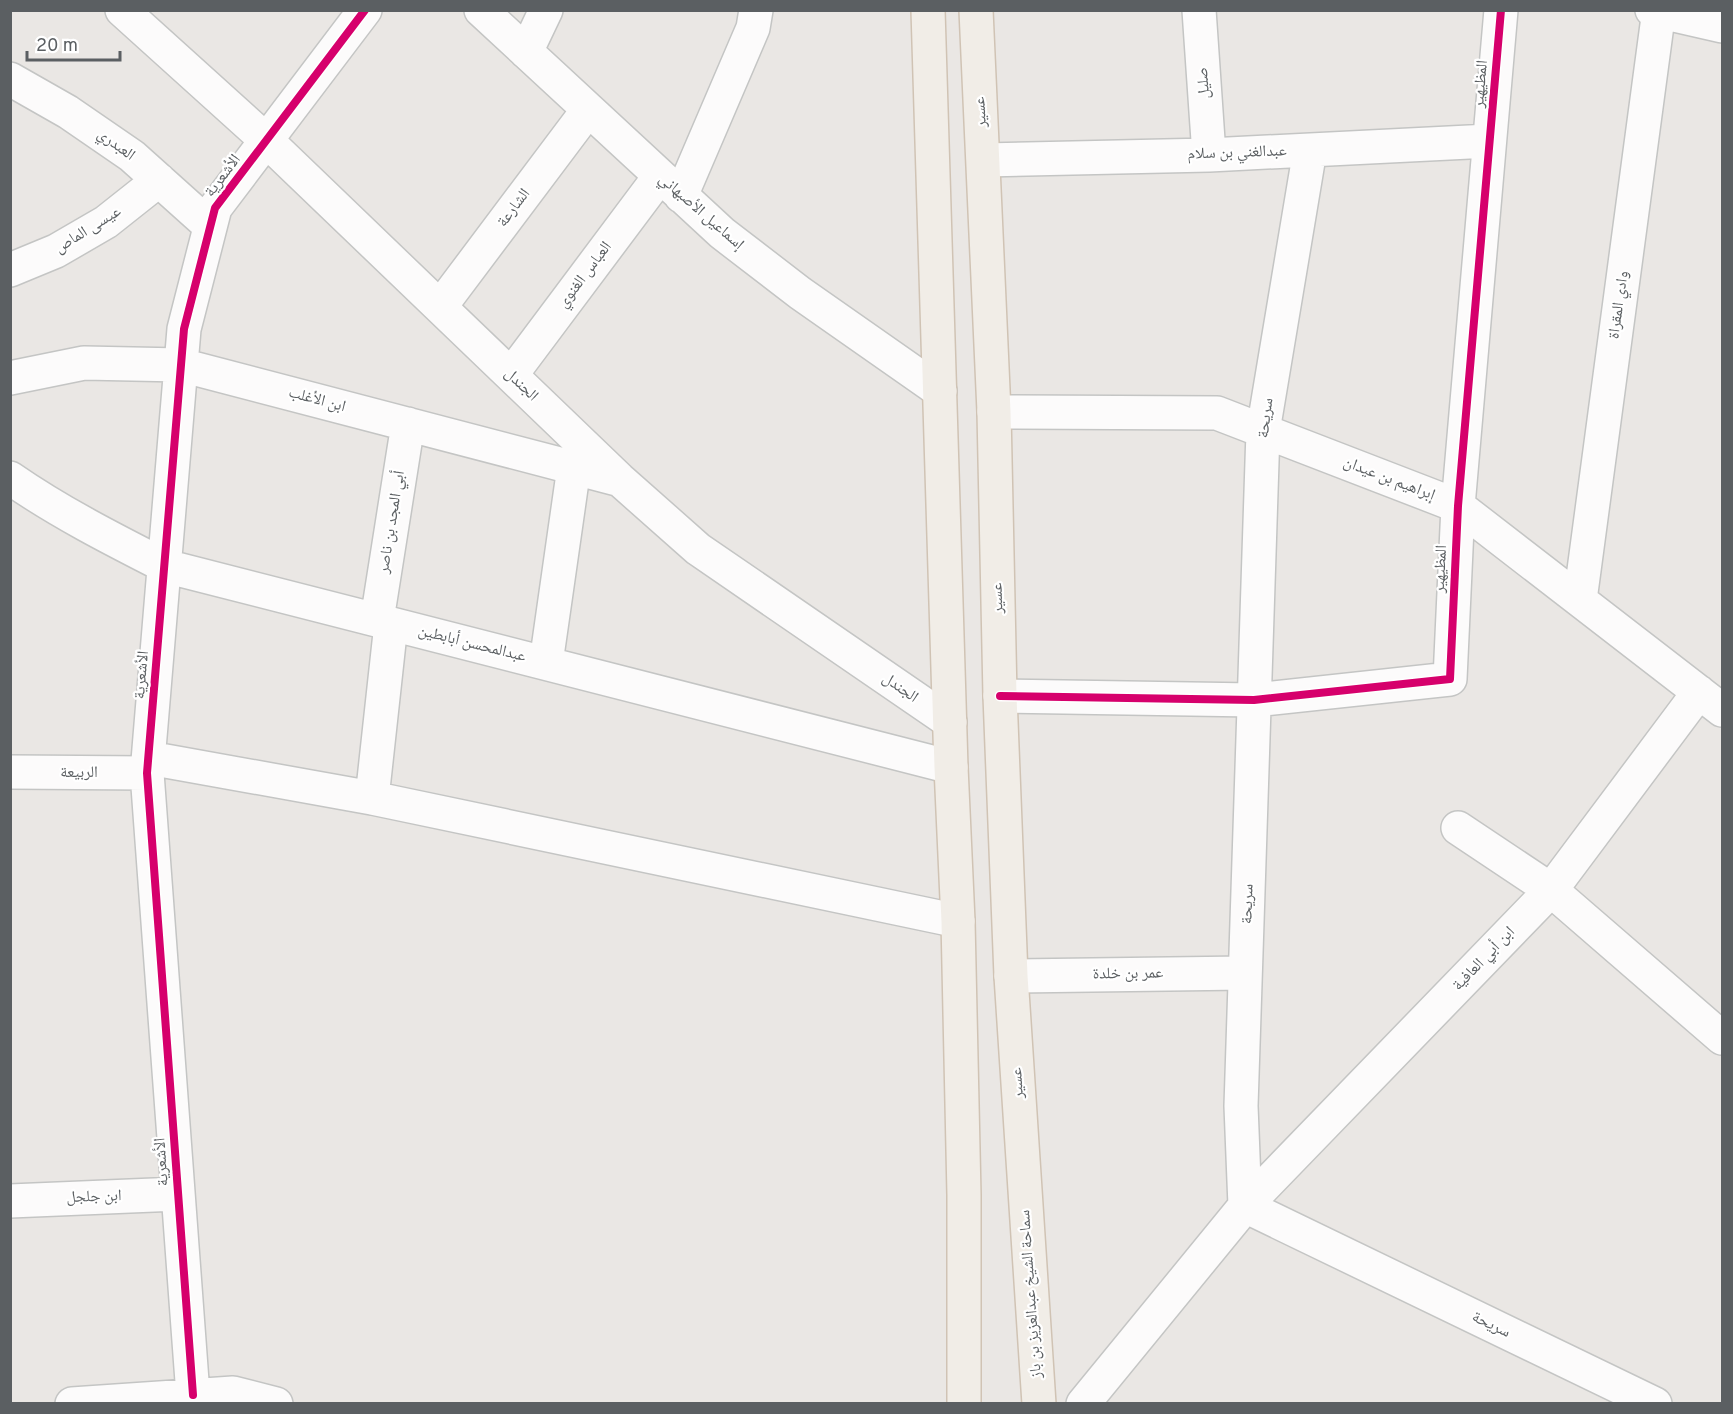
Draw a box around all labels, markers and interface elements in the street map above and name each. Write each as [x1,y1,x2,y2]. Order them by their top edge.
scale bar [27,24,120,62]
text: 20 m [36,35,78,58]
street label: المظيهير [1469,59,1493,110]
street label: صليل [1193,66,1215,100]
street label: عسير [970,96,992,129]
street label: العبدري [92,125,139,166]
street label: عبدالغني بن سلام [1187,141,1287,166]
street label: الأشعرية [200,151,246,201]
street label: إسماعيل الأصبهاني [653,169,748,256]
street label: الشارعة [493,185,535,231]
street label: عيسى الماص [51,202,125,258]
street label: العباس الغنوي [553,238,617,313]
street label: وادي المقراة [1604,270,1635,340]
street label: الجندل [500,364,542,406]
street label: ابن الأغلب [286,383,348,417]
street label: سريحة [1254,397,1278,439]
street label: إبراهيم بن عيدان [1340,452,1438,506]
street label: أبي المجد بن ناصر [373,469,411,576]
street label: المظيهير [1430,545,1452,594]
street label: عسير [988,582,1008,615]
street label: عبدالمحسن أبابطين [416,620,528,667]
street label: الأشعرية [130,650,154,700]
street label: الجندل [878,668,922,708]
street label: الربيعة [60,763,98,783]
street label: سريحة [1237,883,1259,925]
street label: ابن أبي العافية [1448,922,1520,996]
street label: عمر بن خلدة [1093,963,1163,985]
street label: عسير [1007,1067,1029,1100]
street label: الأشعرية [150,1137,174,1187]
street label: ابن جلجل [66,1186,122,1208]
street label: سماحة الشيخ عبدالعزيز بن باز [1015,1209,1047,1380]
street label: سريحة [1468,1307,1514,1343]

